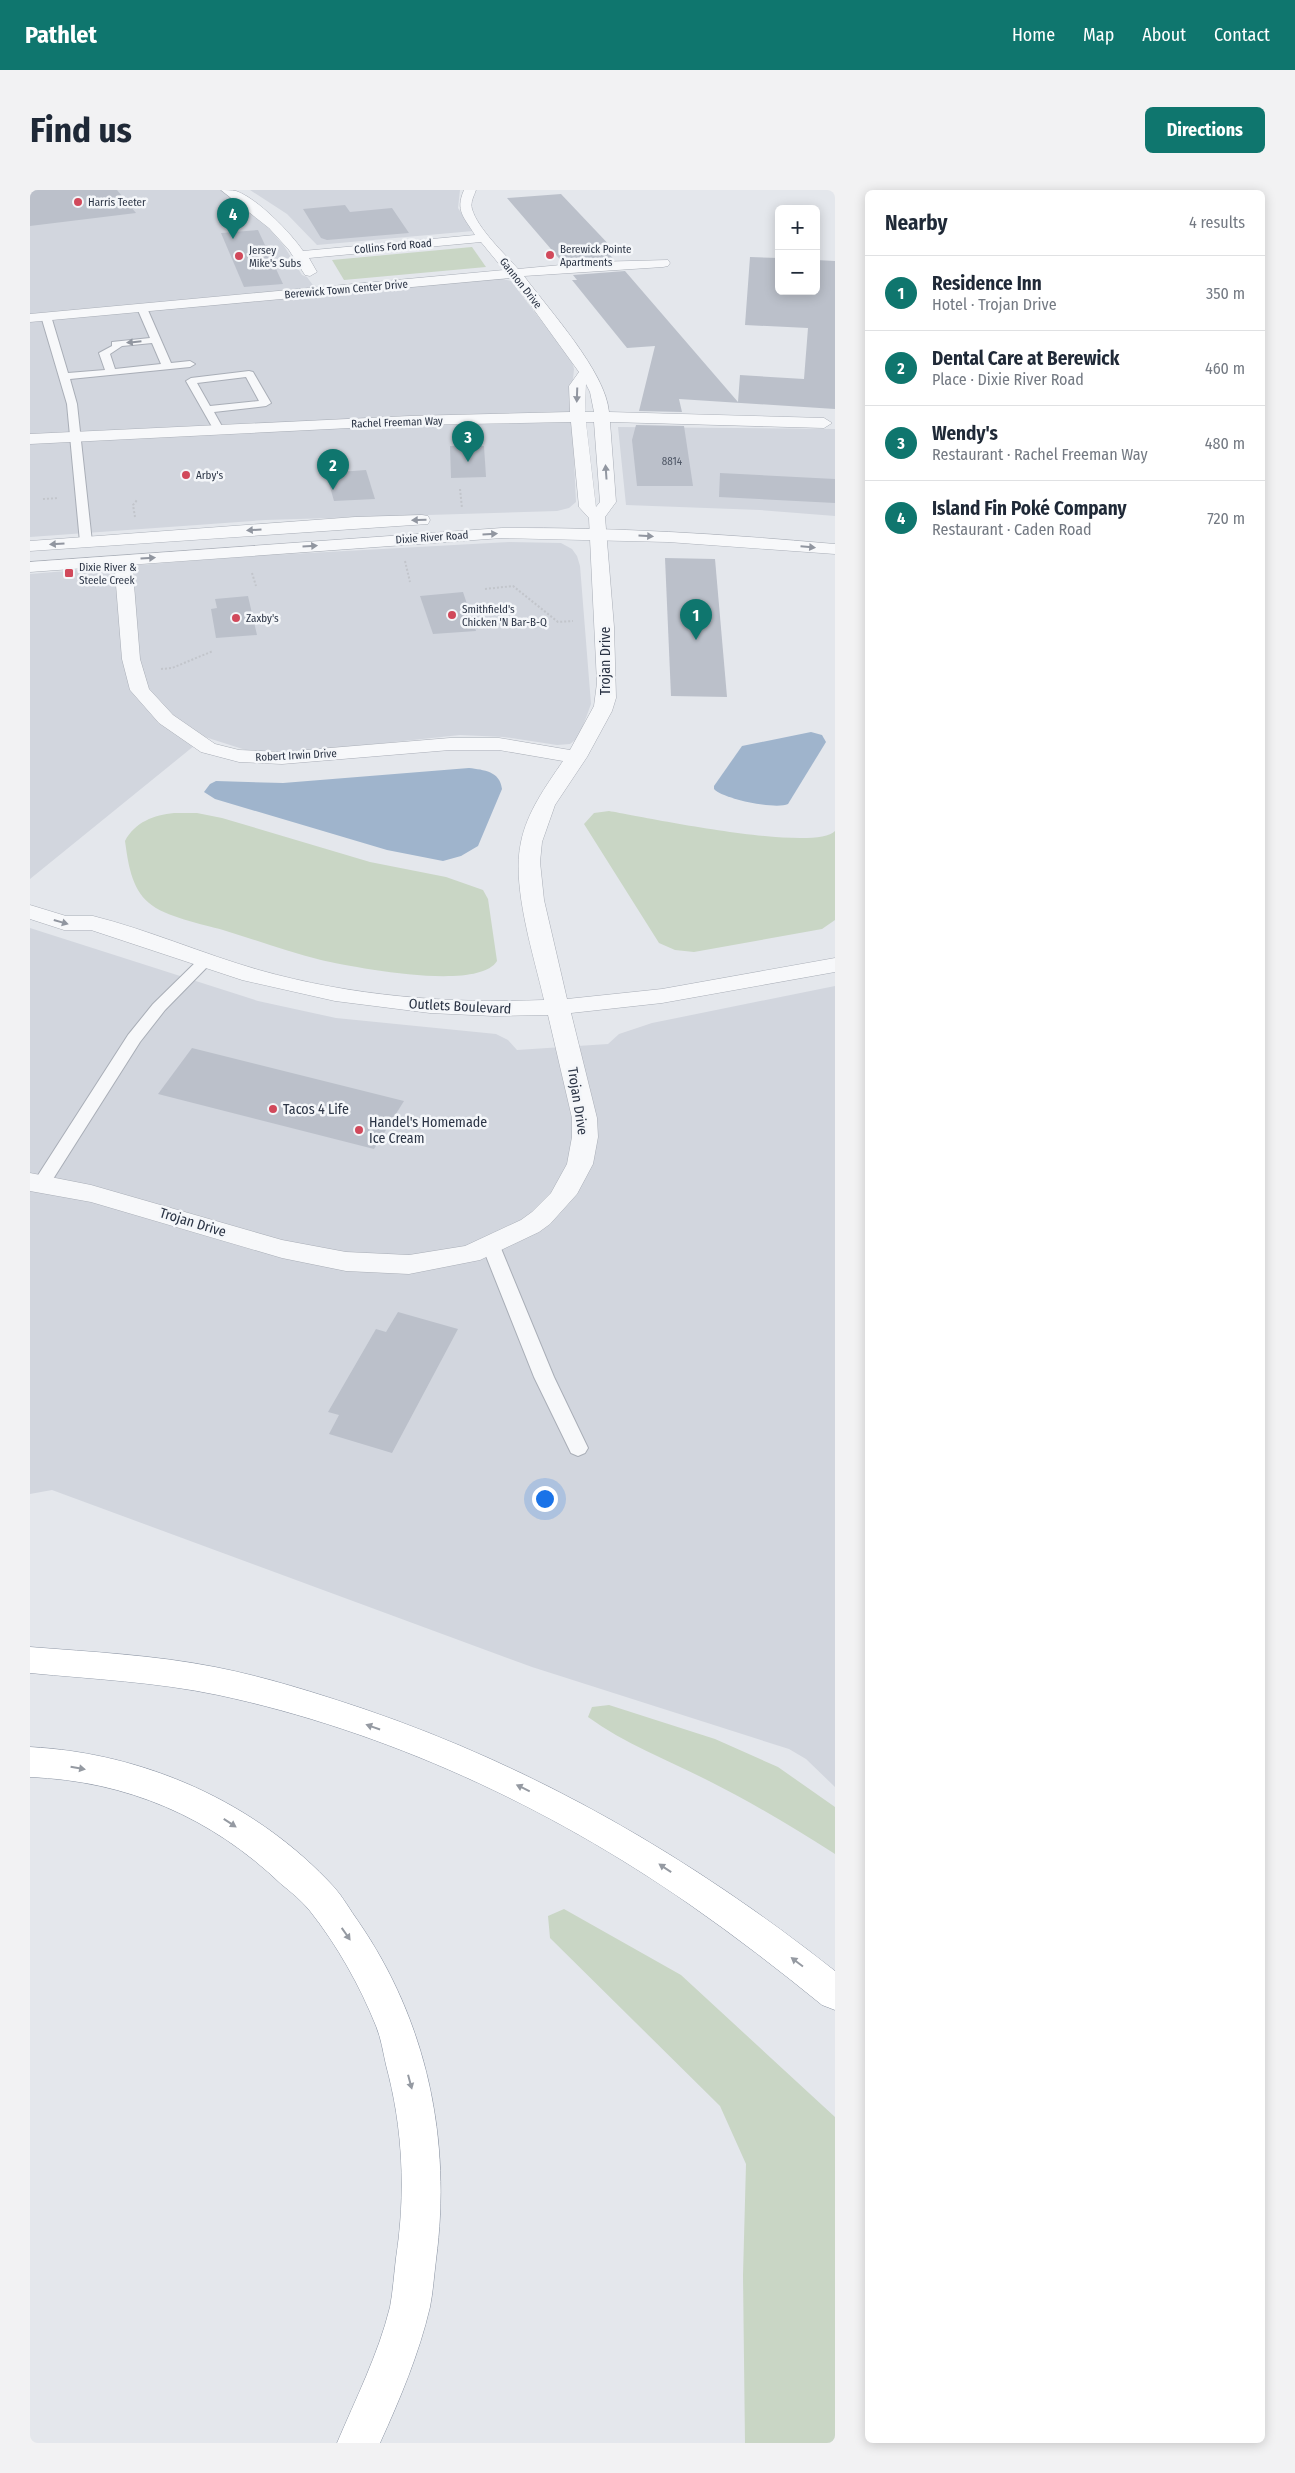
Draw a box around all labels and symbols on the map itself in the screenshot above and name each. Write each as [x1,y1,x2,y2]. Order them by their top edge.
marker: Harris Teeter [72,196,84,208]
place label: Harris Teeter [88,196,146,209]
pin: 4 [217,198,249,239]
street label: Collins Ford Road [354,237,432,256]
place label: Berewick Pointe Apartments [560,243,631,269]
place label: Jersey Mike's Subs [249,244,301,270]
marker: Berewick Pointe Apartments [544,249,556,261]
marker: Jersey Mike's Subs [233,250,245,262]
street label: Gannon Drive [497,255,544,311]
street label: Berewick Town Center Drive [284,278,408,301]
one-way arrow [126,339,142,347]
one-way arrow [573,387,581,403]
street label: Rachel Freeman Way [351,414,443,431]
pin: 3 [452,421,484,462]
pin: 2 [317,449,349,490]
house number: 8814 [662,455,683,468]
one-way arrow [602,464,610,480]
marker: Arby's [180,469,192,481]
place label: Arby's [196,469,223,482]
one-way arrow [411,516,427,524]
one-way arrow [246,526,262,534]
street label: Dixie River Road [395,528,469,547]
one-way arrow [482,529,498,537]
one-way arrow [638,532,654,540]
one-way arrow [49,541,65,549]
one-way arrow [303,542,319,550]
one-way arrow [800,543,816,551]
one-way arrow [141,554,157,562]
place label: Dixie River & Steele Creek [79,561,137,587]
marker: Dixie River & Steele Creek [63,567,75,579]
pin: 1 [680,599,712,640]
place label: Smithfield's Chicken 'N Bar-B-Q [462,603,547,629]
marker: Smithfield's Chicken 'N Bar-B-Q [446,609,458,621]
marker: Zaxby's [230,612,242,624]
place label: Zaxby's [246,612,279,625]
street label: Trojan Drive [597,627,614,695]
street label: Robert Irwin Drive [255,747,337,764]
one-way arrow [53,918,68,926]
street label: Outlets Boulevard [408,995,512,1018]
street label: Trojan Drive [564,1066,591,1136]
place label: Tacos 4 Life [283,1101,349,1118]
marker: Tacos 4 Life [267,1103,279,1115]
place label: Handel's Homemade Ice Cream [369,1114,487,1147]
marker: Handel's Homemade Ice Cream [353,1124,365,1136]
street label: Trojan Drive [158,1204,228,1241]
your location [532,1486,558,1512]
one-way arrow [366,1722,381,1730]
one-way arrow [71,1764,87,1772]
one-way arrow [516,1784,531,1792]
one-way arrow [223,1818,236,1827]
one-way arrow [658,1863,672,1873]
one-way arrow [341,1928,351,1941]
one-way arrow [790,1957,804,1967]
one-way arrow [406,2075,414,2090]

